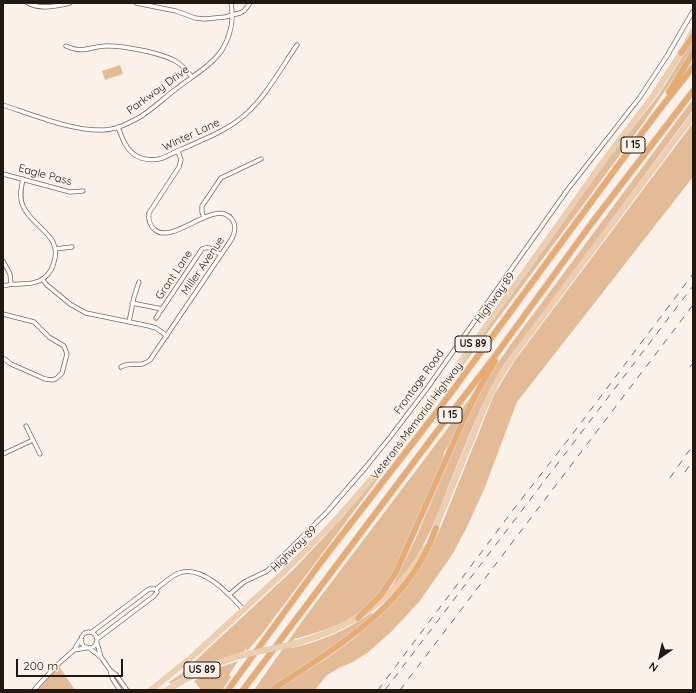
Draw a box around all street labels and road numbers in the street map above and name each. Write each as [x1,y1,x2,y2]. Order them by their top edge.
street label: Parkway Drive [124,63,192,117]
street label: Winter Lane [160,116,222,154]
road number: I 15 [621,137,645,153]
street label: Eagle Pass [17,162,73,188]
street label: Miller Avenue [179,234,227,298]
street label: Grant Lane [153,248,195,302]
street label: Highway 89 [472,270,518,326]
road number: US 89 [455,336,491,352]
street label: Frontage Road [391,347,447,417]
street label: Veterans Memorial Highway [368,360,466,482]
road number: I 15 [438,407,462,423]
street label: Highway 89 [268,523,320,575]
road number: US 89 [184,662,220,678]

